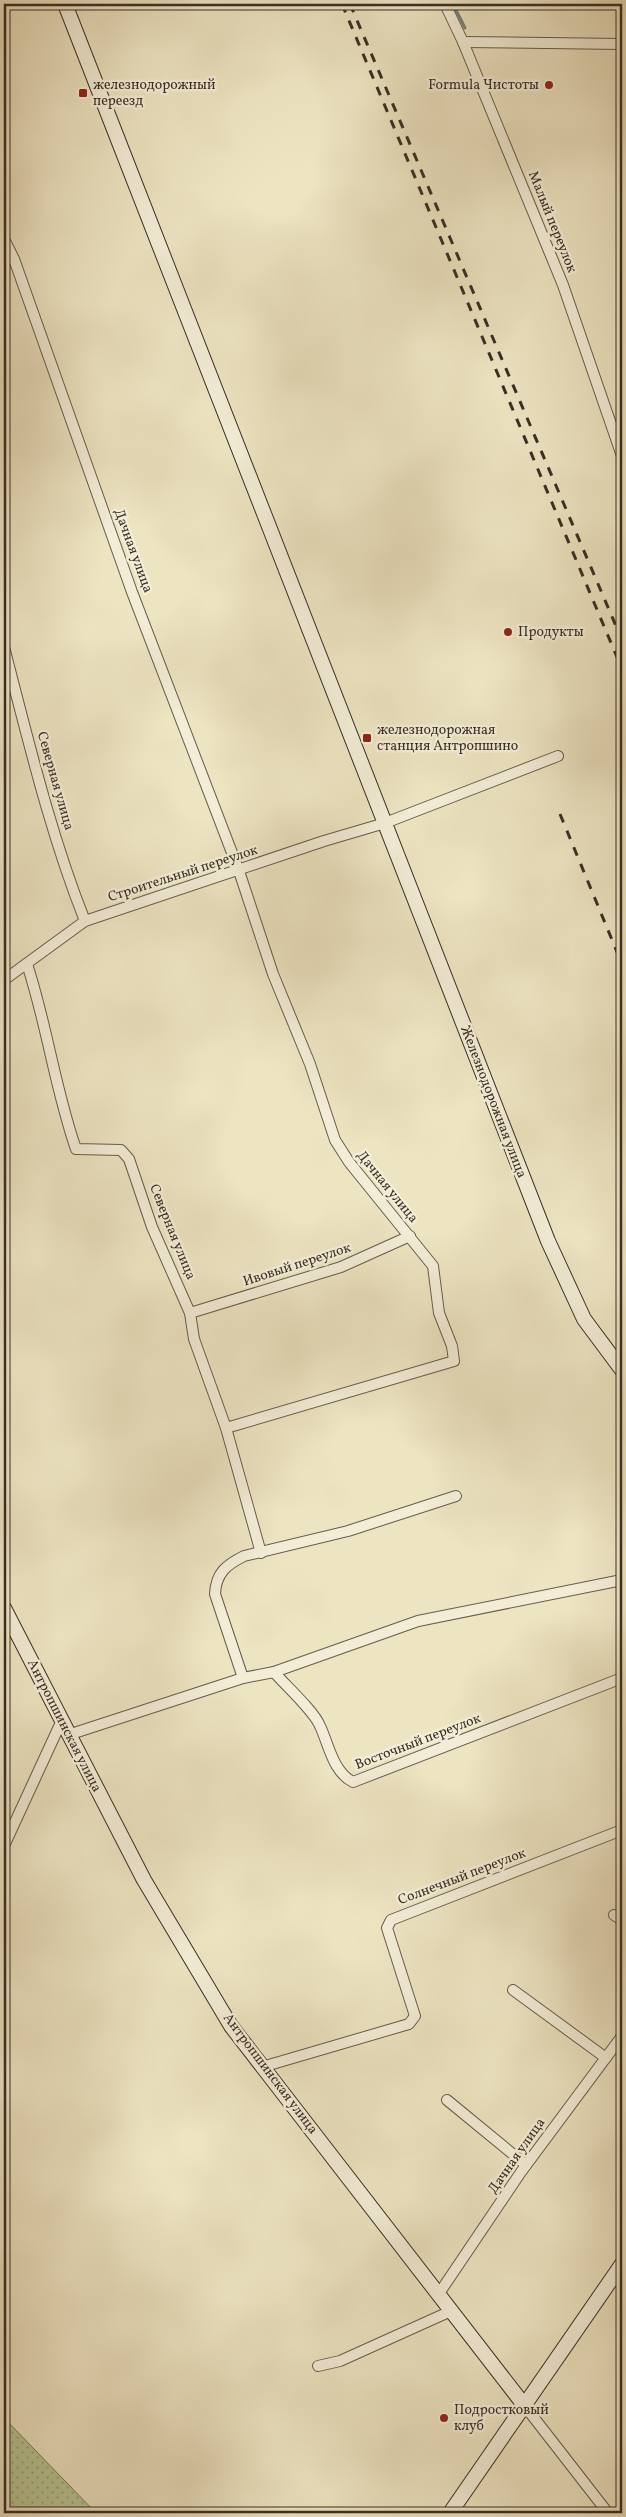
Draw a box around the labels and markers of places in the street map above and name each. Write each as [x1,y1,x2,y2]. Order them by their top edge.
place label: железнодорожный переезд [93,76,216,111]
place label: Formula Чистоты [428,76,539,95]
marker: Formula Чистоты [543,79,555,91]
marker: железнодорожный переезд [77,87,89,99]
place label: Продукты [518,623,584,642]
marker: Продукты [502,626,514,638]
place label: железнодорожная станция Антропшино [377,721,518,756]
marker: железнодорожная станция Антропшино [361,732,373,744]
place label: Подростковый клуб [454,2401,549,2436]
marker: Подростковый клуб [438,2412,450,2424]

